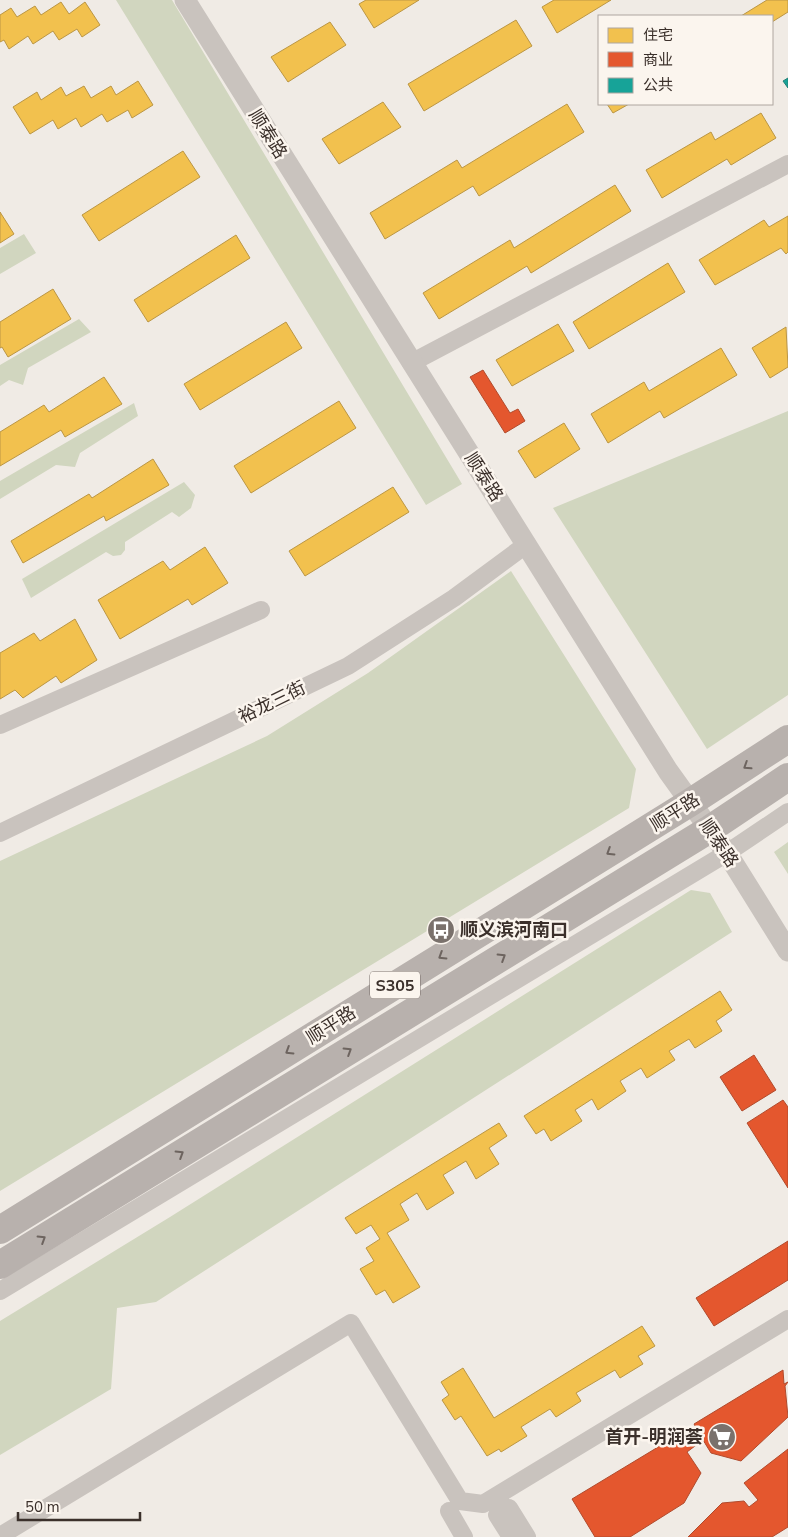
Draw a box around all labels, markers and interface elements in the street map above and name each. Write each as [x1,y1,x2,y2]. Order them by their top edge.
legend [598,15,773,105]
text: 住宅 [643,25,673,45]
text: 商业 [643,50,673,70]
text: 公共 [643,75,673,95]
street label: 顺泰路 [244,105,292,163]
street label: 顺泰路 [459,448,509,506]
street label: 裕龙三街 [234,675,310,729]
one-way arrow [743,759,752,769]
street label: 顺平路 [646,788,704,836]
street label: 顺泰路 [694,814,744,872]
one-way arrow [606,846,615,856]
bus stop icon: 顺义滨河南口 [426,915,456,945]
place label: 顺义滨河南口 [460,918,568,942]
one-way arrow [438,950,447,959]
one-way arrow [496,954,505,964]
road number: S305 [370,972,420,998]
street label: 顺平路 [302,1001,360,1049]
one-way arrow [285,1044,294,1054]
one-way arrow [343,1048,352,1058]
one-way arrow [175,1151,184,1161]
one-way arrow [36,1236,45,1246]
supermarket icon: 首开-明润荟 [707,1422,737,1452]
place label: 首开-明润荟 [605,1425,703,1449]
scale bar [18,1490,140,1522]
text: 50 m [25,1497,60,1517]

